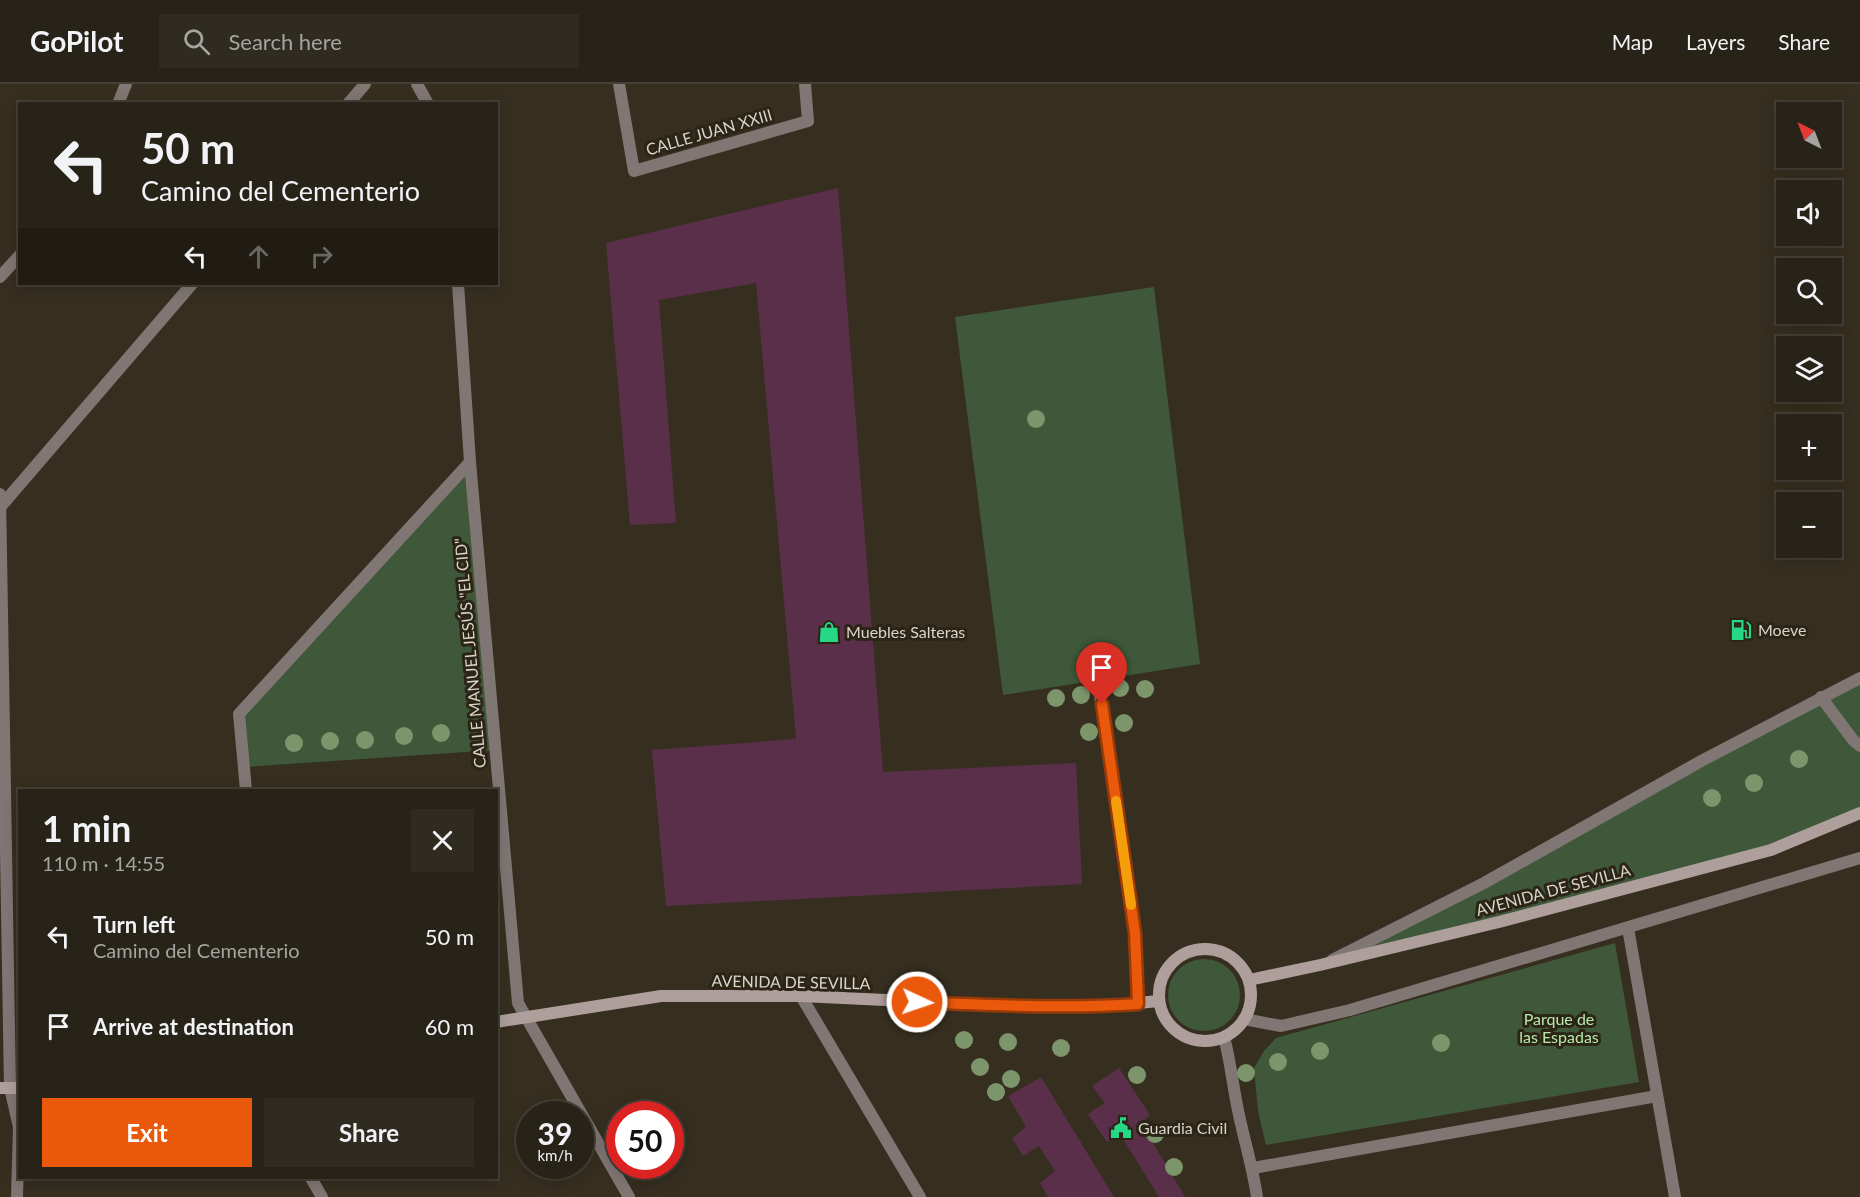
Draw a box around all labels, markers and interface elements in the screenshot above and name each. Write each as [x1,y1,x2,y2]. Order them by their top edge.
search box [159,14,579,68]
text: GoPilot [30,24,123,58]
icon: search [180,25,213,58]
text: Search here [228,28,342,55]
text: Map [1612,29,1653,54]
text: Layers [1686,29,1745,54]
text: Share [1778,29,1830,54]
north arrow [1776,102,1842,168]
map controls [1776,102,1842,558]
street label: CALLE JUAN XXIII [644,104,774,159]
text: 50 m [141,123,235,173]
icon: left [42,126,120,204]
text: Camino del Cementerio [141,174,420,207]
button: sound [1776,180,1842,246]
icon: left [179,240,212,273]
icon: ahead [242,240,275,273]
icon: right [305,240,338,273]
button: search [1776,258,1842,324]
button: layers [1776,336,1842,402]
button: + [1776,414,1842,480]
button: − [1776,492,1842,558]
street label: CALLE MANUEL JESÚS "EL CID" [450,537,489,769]
fuel station icon: Moeve [1729,618,1753,642]
shop icon: Muebles Salteras [817,620,841,644]
place label: Moeve [1758,620,1806,639]
place label: Muebles Salteras [846,622,965,641]
pin [1076,642,1127,704]
icon: arrive [1085,651,1118,684]
text: 1 min [42,806,131,850]
button: close [411,809,474,872]
text: 110 m · 14:55 [42,851,165,875]
street label: AVENIDA DE SEVILLA [1474,860,1632,919]
text: Turn left [93,911,175,938]
icon: left [42,920,75,953]
text: 50 m [425,923,474,950]
text: Camino del Cementerio [93,938,300,962]
position arrow [885,970,949,1034]
street label: AVENIDA DE SEVILLA [711,971,871,992]
park label: Parque de las Espadas [1519,1009,1599,1046]
icon: arrive [42,1010,75,1043]
text: Arrive at destination [93,1013,294,1040]
text: 60 m [425,1013,474,1040]
button: Exit [42,1098,252,1167]
button: Share [264,1098,474,1167]
speed limit sign: 50 [606,1101,684,1179]
text: 39 [538,1115,572,1151]
public building icon: Guardia Civil [1109,1116,1133,1140]
place label: Guardia Civil [1138,1118,1227,1137]
text: km/h [537,1146,573,1164]

